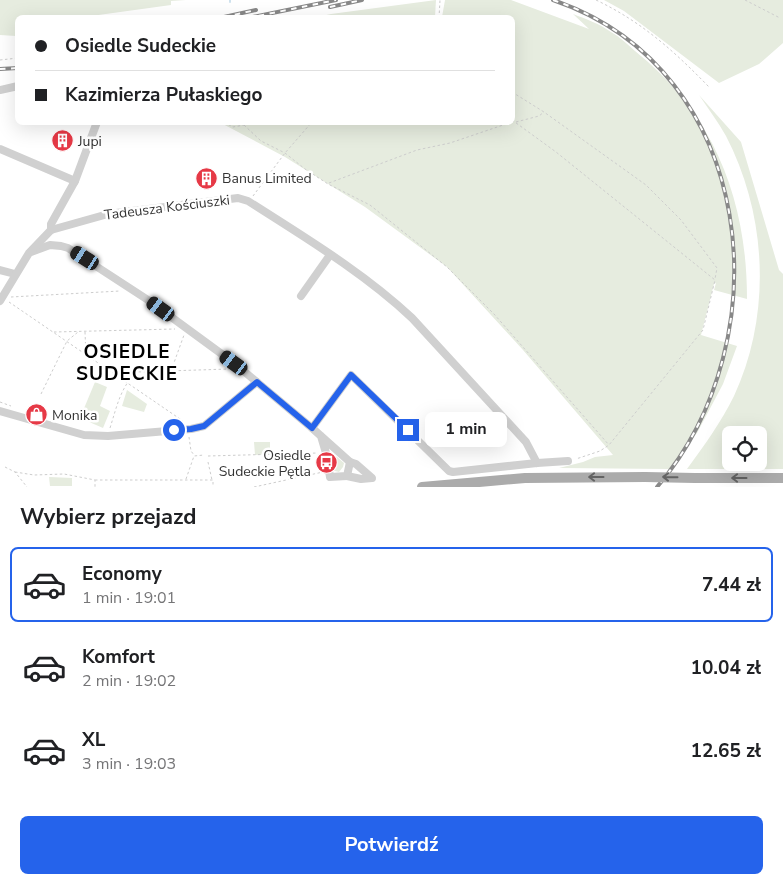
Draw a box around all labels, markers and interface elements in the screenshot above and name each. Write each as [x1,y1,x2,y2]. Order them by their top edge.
text: Osiedle Sudeckie [65,33,216,59]
text: Kazimierza Pułaskiego [65,82,262,108]
building icon: Jupi [50,129,74,153]
place label: Jupi [77,132,102,151]
building icon: Banus Limited [194,166,218,190]
place label: Banus Limited [222,169,312,188]
street label: Tadeusza Kościuszki [103,190,231,225]
car [68,244,101,272]
car [144,294,177,324]
district label: OSIEDLE SUDECKIE [76,339,178,387]
car [217,348,250,378]
shop icon: Monika [24,403,48,427]
place label: Monika [52,406,97,425]
callout: 1 min [426,412,508,448]
text: 1 min [445,418,487,440]
route start [163,419,185,441]
route end [397,419,419,441]
map controls [722,426,767,471]
button: locate [722,426,767,471]
place label: Osiedle Sudeckie Pętla [219,446,311,481]
bus stop icon: Osiedle Sudeckie Pętla [315,451,339,475]
one-way arrow [588,472,604,482]
one-way arrow [662,473,678,482]
one-way arrow [731,473,748,483]
text: Wybierz przejazd [20,502,196,532]
text: Economy [82,561,162,587]
icon: car [22,562,67,607]
text: 7.44 zł [702,572,761,598]
text: 1 min · 19:01 [82,587,176,609]
text: Komfort [82,644,155,670]
icon: car [22,645,67,690]
text: 10.04 zł [690,655,761,681]
text: 2 min · 19:02 [82,670,176,692]
text: XL [82,727,105,753]
icon: car [22,728,67,773]
text: 12.65 zł [690,738,761,764]
text: 3 min · 19:03 [82,753,176,775]
button: Potwierdź [20,816,763,874]

